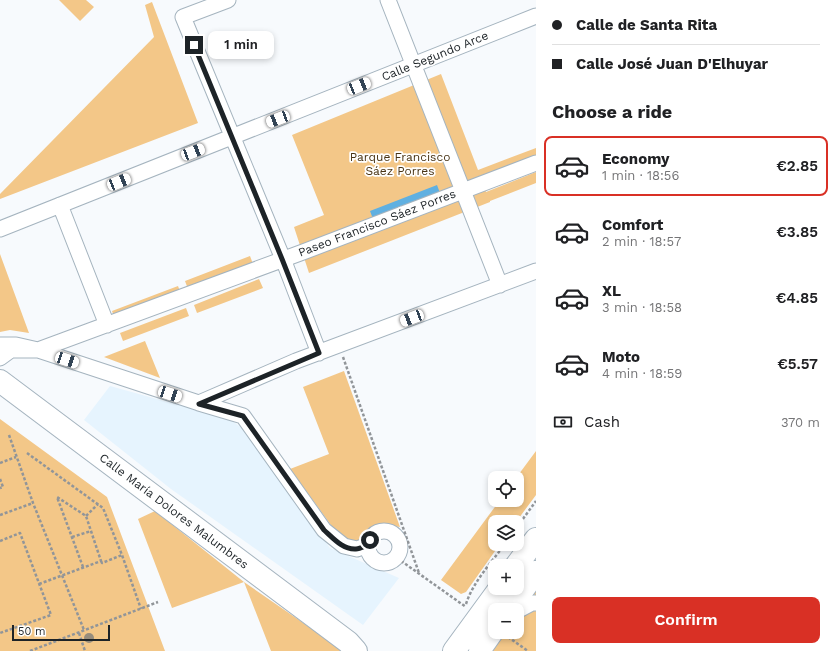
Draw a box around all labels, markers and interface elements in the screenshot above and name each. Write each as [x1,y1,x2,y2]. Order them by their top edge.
text: Calle de Santa Rita [576,16,717,34]
street label: Calle Segundo Arce [380,28,490,84]
callout: 1 min [208,31,274,59]
route end [185,36,203,54]
text: 1 min [224,37,258,52]
text: Calle José Juan D'Elhuyar [576,55,768,73]
car [346,76,372,96]
text: Choose a ride [552,101,672,122]
car [265,109,291,129]
car [180,142,206,162]
icon: car [554,148,590,184]
park label: Parque Francisco Sáez Porres [350,150,450,178]
text: Economy [602,150,669,168]
text: €2.85 [776,157,818,175]
text: 1 min · 18:56 [602,168,679,183]
car [106,172,132,192]
street label: Paseo Francisco Sáez Porres [296,186,458,260]
icon: car [554,214,590,250]
text: Comfort [602,216,663,234]
text: €3.85 [776,223,818,241]
text: 2 min · 18:57 [602,234,681,249]
icon: car [554,280,590,316]
text: XL [602,282,621,300]
text: €4.85 [776,289,818,307]
text: 3 min · 18:58 [602,300,682,315]
car [399,308,425,328]
icon: car [554,346,590,382]
text: Moto [602,348,640,366]
car [54,351,80,369]
text: €5.57 [777,355,818,373]
text: 4 min · 18:59 [602,366,682,381]
car [157,385,183,403]
icon: cash [552,411,574,433]
text: Cash [584,413,620,431]
text: 370 m [781,415,820,430]
street label: Calle María Dolores Malumbres [97,450,251,572]
map controls [488,471,524,639]
button: locate [488,471,524,507]
button: layers [488,515,524,551]
route start [361,531,379,549]
button: + [488,559,524,595]
button: Confirm [552,597,820,643]
button: − [488,603,524,639]
scale bar [12,623,110,642]
text: 50 m [18,625,45,638]

